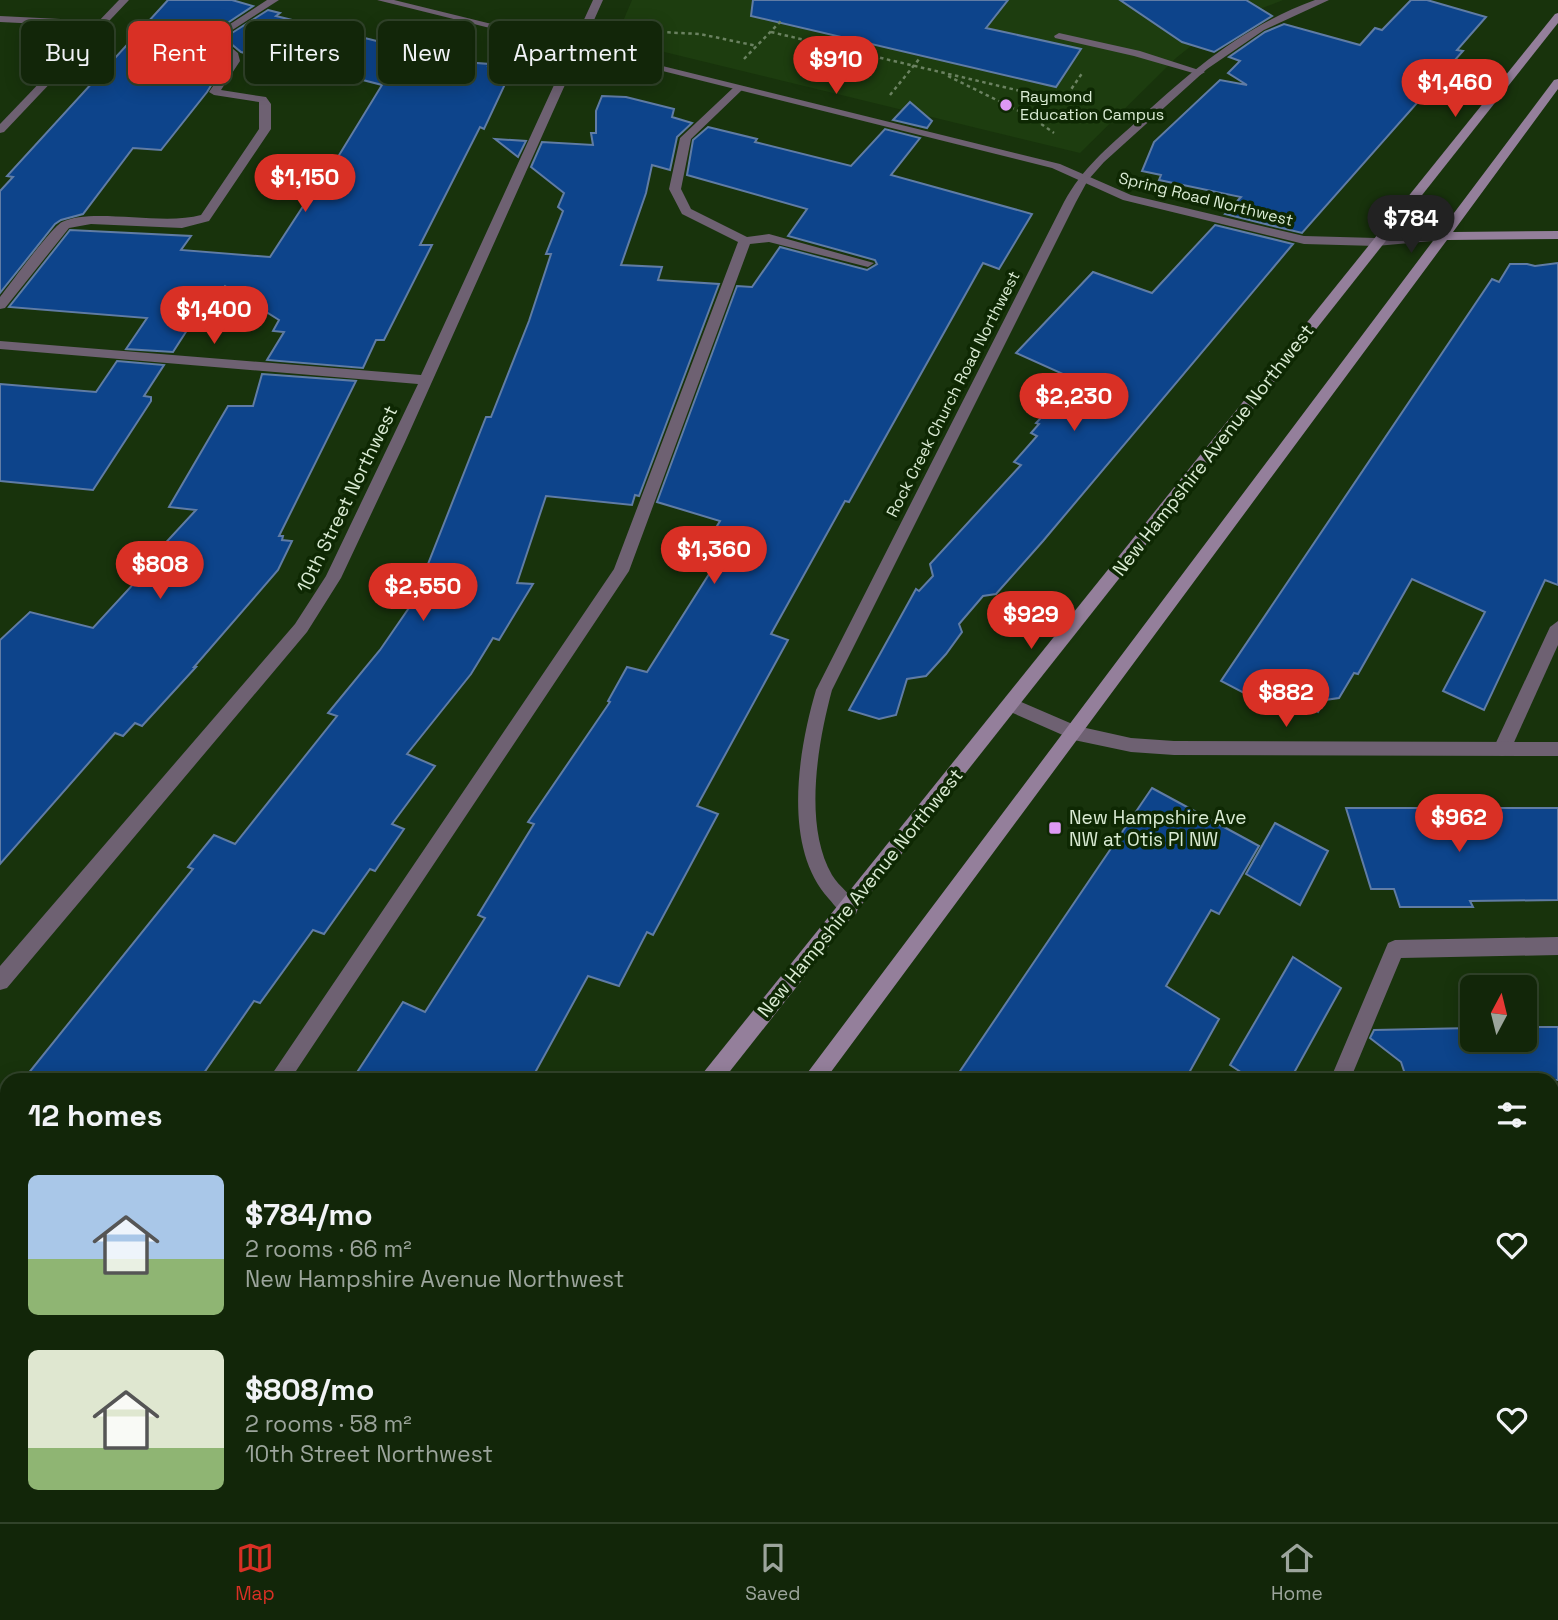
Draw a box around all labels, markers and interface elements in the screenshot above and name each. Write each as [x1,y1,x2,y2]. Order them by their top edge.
chip: Buy [21,21,114,84]
chip: Rent [128,21,231,84]
chip: Filters [245,21,364,84]
chip: New [378,21,475,84]
chip: Apartment [489,21,662,84]
pin: $910 [795,36,877,96]
text: $910 [809,44,863,74]
pin: $1,460 [1398,60,1512,119]
text: $1,460 [1418,67,1492,97]
place label: Raymond Education Campus [1020,86,1164,125]
marker: Raymond Education Campus [998,97,1014,113]
pin: $1,150 [248,154,362,214]
text: $1,150 [271,162,340,192]
street label: Spring Road Northwest [1117,167,1295,231]
pin: $784 [1370,196,1452,255]
text: $784 [1383,203,1439,233]
street label: Rock Creek Church Road Northwest [882,267,1024,521]
pin: $1,400 [157,286,271,346]
text: $1,400 [176,294,252,324]
street label: New Hampshire Avenue Northwest [1107,319,1319,581]
pin: $2,230 [1017,374,1131,433]
text: $2,230 [1036,381,1112,411]
street label: 10th Street Northwest [291,401,403,597]
pin: $1,360 [657,526,771,586]
text: $1,360 [677,534,751,564]
pin: $808 [119,542,201,601]
text: $808 [132,549,188,579]
pin: $2,550 [366,564,480,623]
text: $2,550 [385,571,461,601]
pin: $929 [990,592,1072,651]
text: $929 [1003,599,1059,629]
pin: $882 [1245,670,1327,729]
text: $882 [1258,677,1314,707]
street label: New Hampshire Avenue Northwest [752,763,968,1023]
pin: $962 [1418,794,1500,854]
text: $962 [1431,802,1487,832]
place label: New Hampshire Ave NW at Otis Pl NW [1069,805,1247,852]
marker: New Hampshire Ave NW at Otis Pl NW [1047,820,1063,836]
north arrow [1460,975,1536,1052]
map controls [1460,975,1537,1052]
text: 12 homes [28,1096,163,1135]
icon: filters [1493,1096,1531,1134]
text: $784/mo [245,1195,373,1234]
icon: home [84,1203,168,1287]
icon: heart [1493,1226,1531,1264]
text: 2 rooms · 66 m² [245,1234,412,1264]
text: New Hampshire Avenue Northwest [245,1264,624,1294]
text: $808/mo [245,1370,374,1409]
icon: home [84,1378,168,1462]
icon: heart [1493,1401,1531,1439]
text: 2 rooms · 58 m² [245,1409,412,1439]
text: 10th Street Northwest [245,1439,493,1469]
tab: Map [235,1539,275,1606]
tab: Saved [745,1539,801,1606]
tab: Home [1271,1539,1323,1606]

